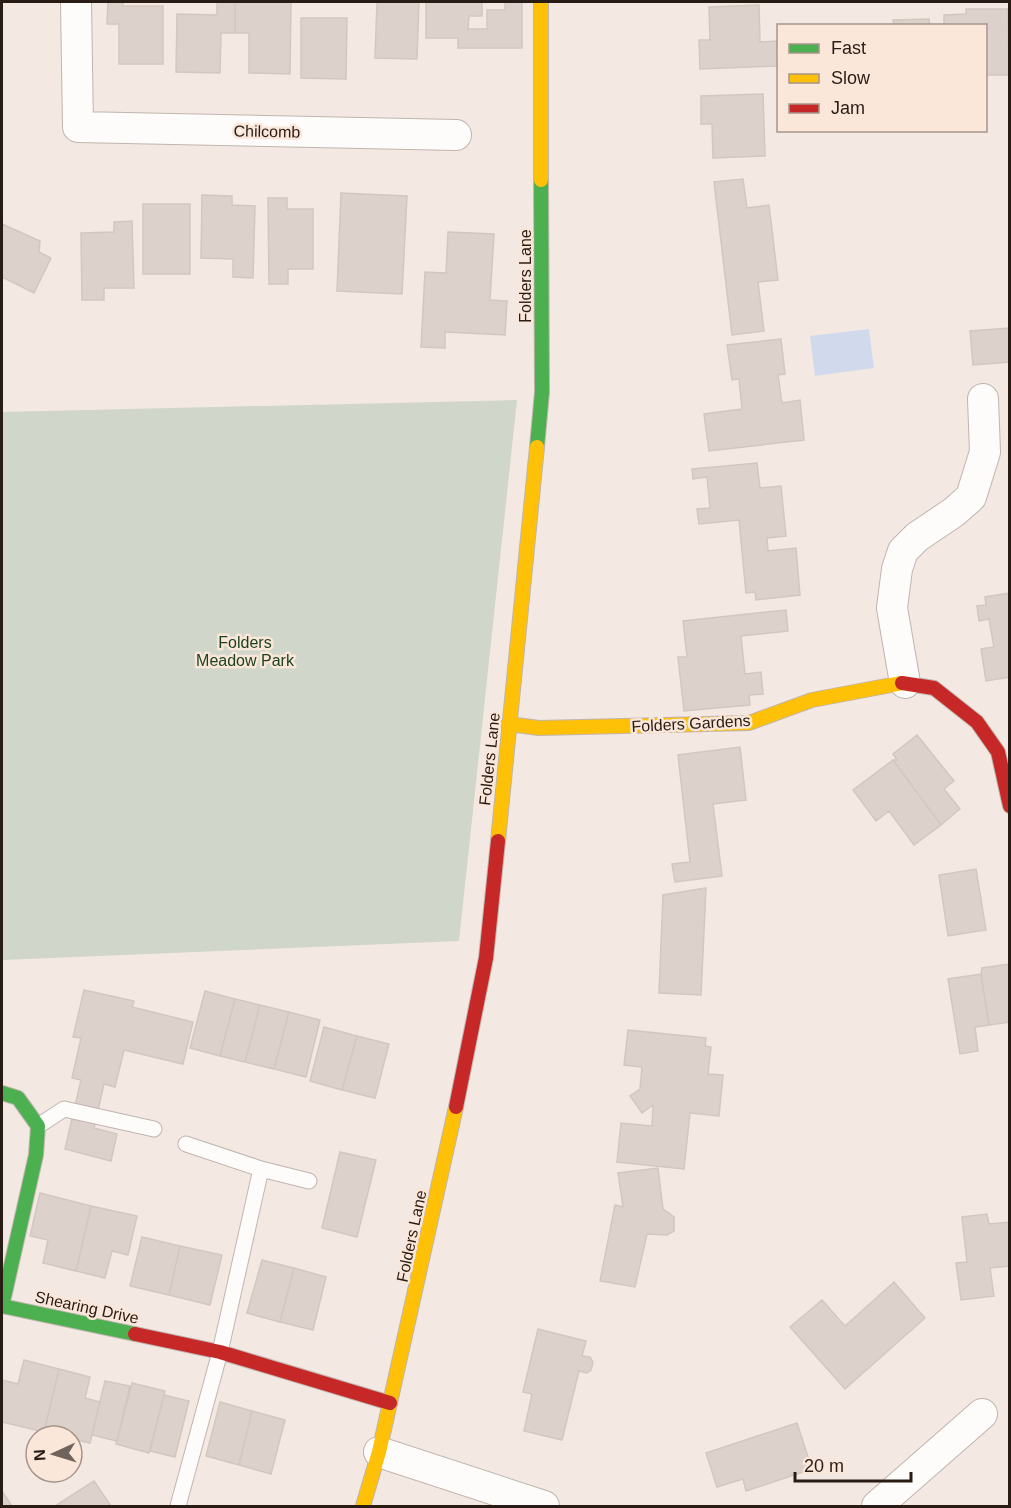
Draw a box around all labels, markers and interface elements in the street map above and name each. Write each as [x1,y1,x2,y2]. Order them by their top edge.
legend [777,24,987,132]
text: Fast [831,38,866,58]
text: Slow [831,68,871,88]
text: Jam [831,98,865,118]
street label: Chilcomb [234,122,301,141]
street label: Folders Lane [517,229,534,323]
park label: Folders Meadow Park [196,634,295,669]
street label: Folders Lane [476,712,503,806]
street label: Folders Gardens [631,712,751,735]
street label: Folders Lane [393,1189,430,1284]
street label: Shearing Drive [33,1288,141,1327]
north arrow [24,1424,84,1484]
scale bar [795,1445,910,1483]
text: N [31,1449,48,1461]
text: 20 m [804,1456,844,1476]

